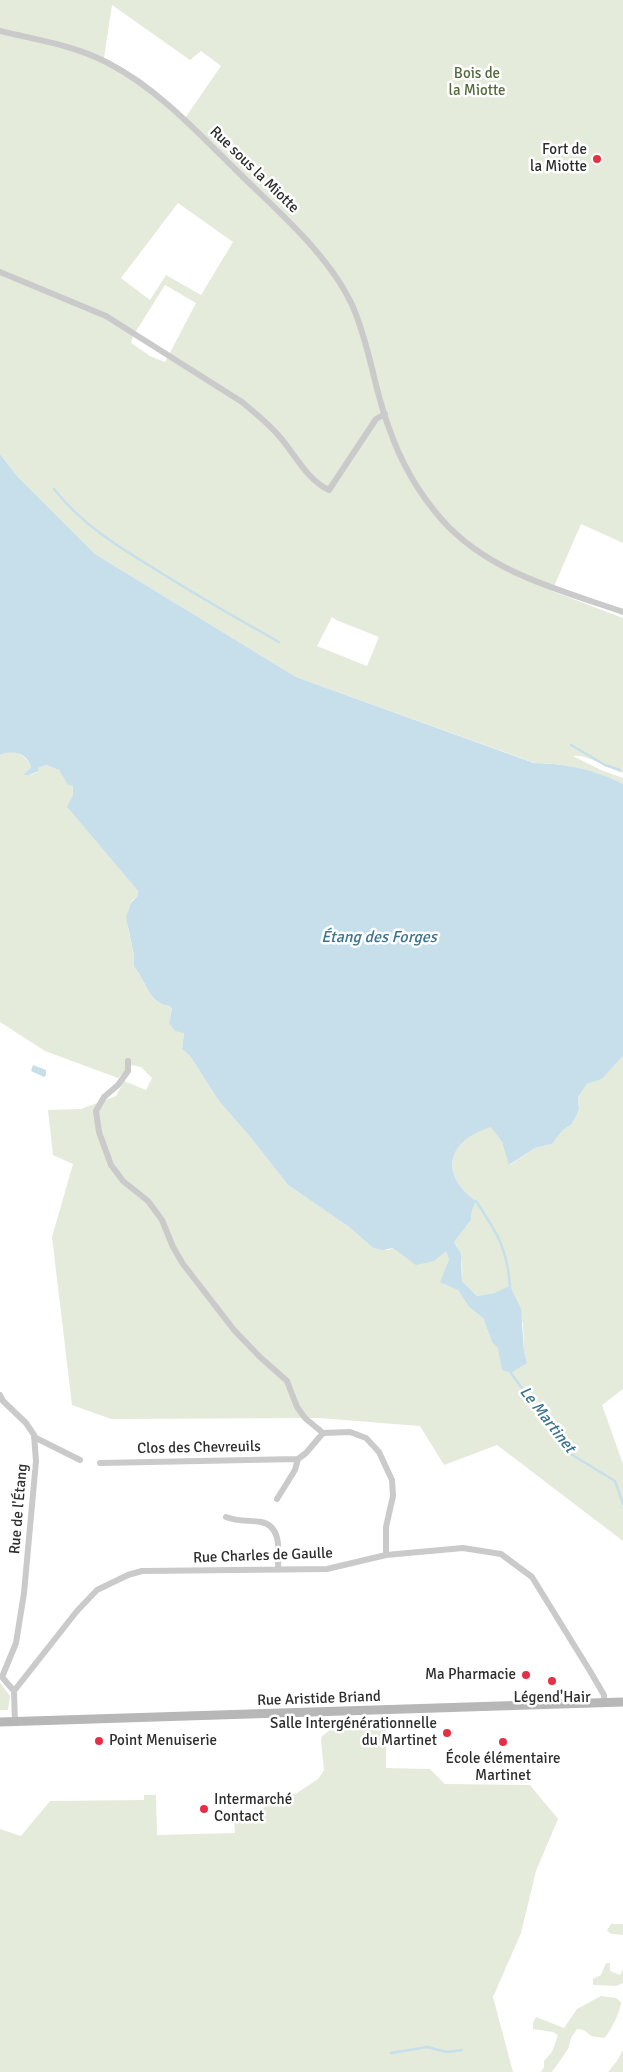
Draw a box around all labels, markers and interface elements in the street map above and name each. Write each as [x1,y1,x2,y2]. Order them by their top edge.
park label: Bois de la Miotte [448,65,506,100]
street label: Rue sous la Miotte [206,123,302,217]
place label: Fort de la Miotte [530,141,587,176]
marker: Fort de la Miotte [591,153,603,165]
water label: Étang des Forges [321,928,437,948]
water label: Le Martinet [515,1383,579,1457]
street label: Clos des Chevreuils [137,1438,261,1458]
street label: Rue de l'Étang [6,1463,32,1555]
street label: Rue Charles de Gaulle [193,1545,333,1567]
place label: Ma Pharmacie [425,1666,516,1684]
marker: Ma Pharmacie [520,1669,532,1681]
marker: Légend'Hair [546,1675,558,1687]
street label: Rue Aristide Briand [257,1688,381,1710]
place label: Légend'Hair [514,1689,590,1707]
place label: Salle Intergénérationnelle du Martinet [270,1715,437,1750]
marker: Salle Intergénérationnelle du Martinet [441,1727,453,1739]
place label: Point Menuiserie [109,1732,217,1750]
marker: Point Menuiserie [93,1735,105,1747]
marker: École élémentaire Martinet [497,1736,509,1748]
place label: École élémentaire Martinet [446,1750,560,1785]
place label: Intermarché Contact [214,1791,292,1826]
marker: Intermarché Contact [198,1803,210,1815]

